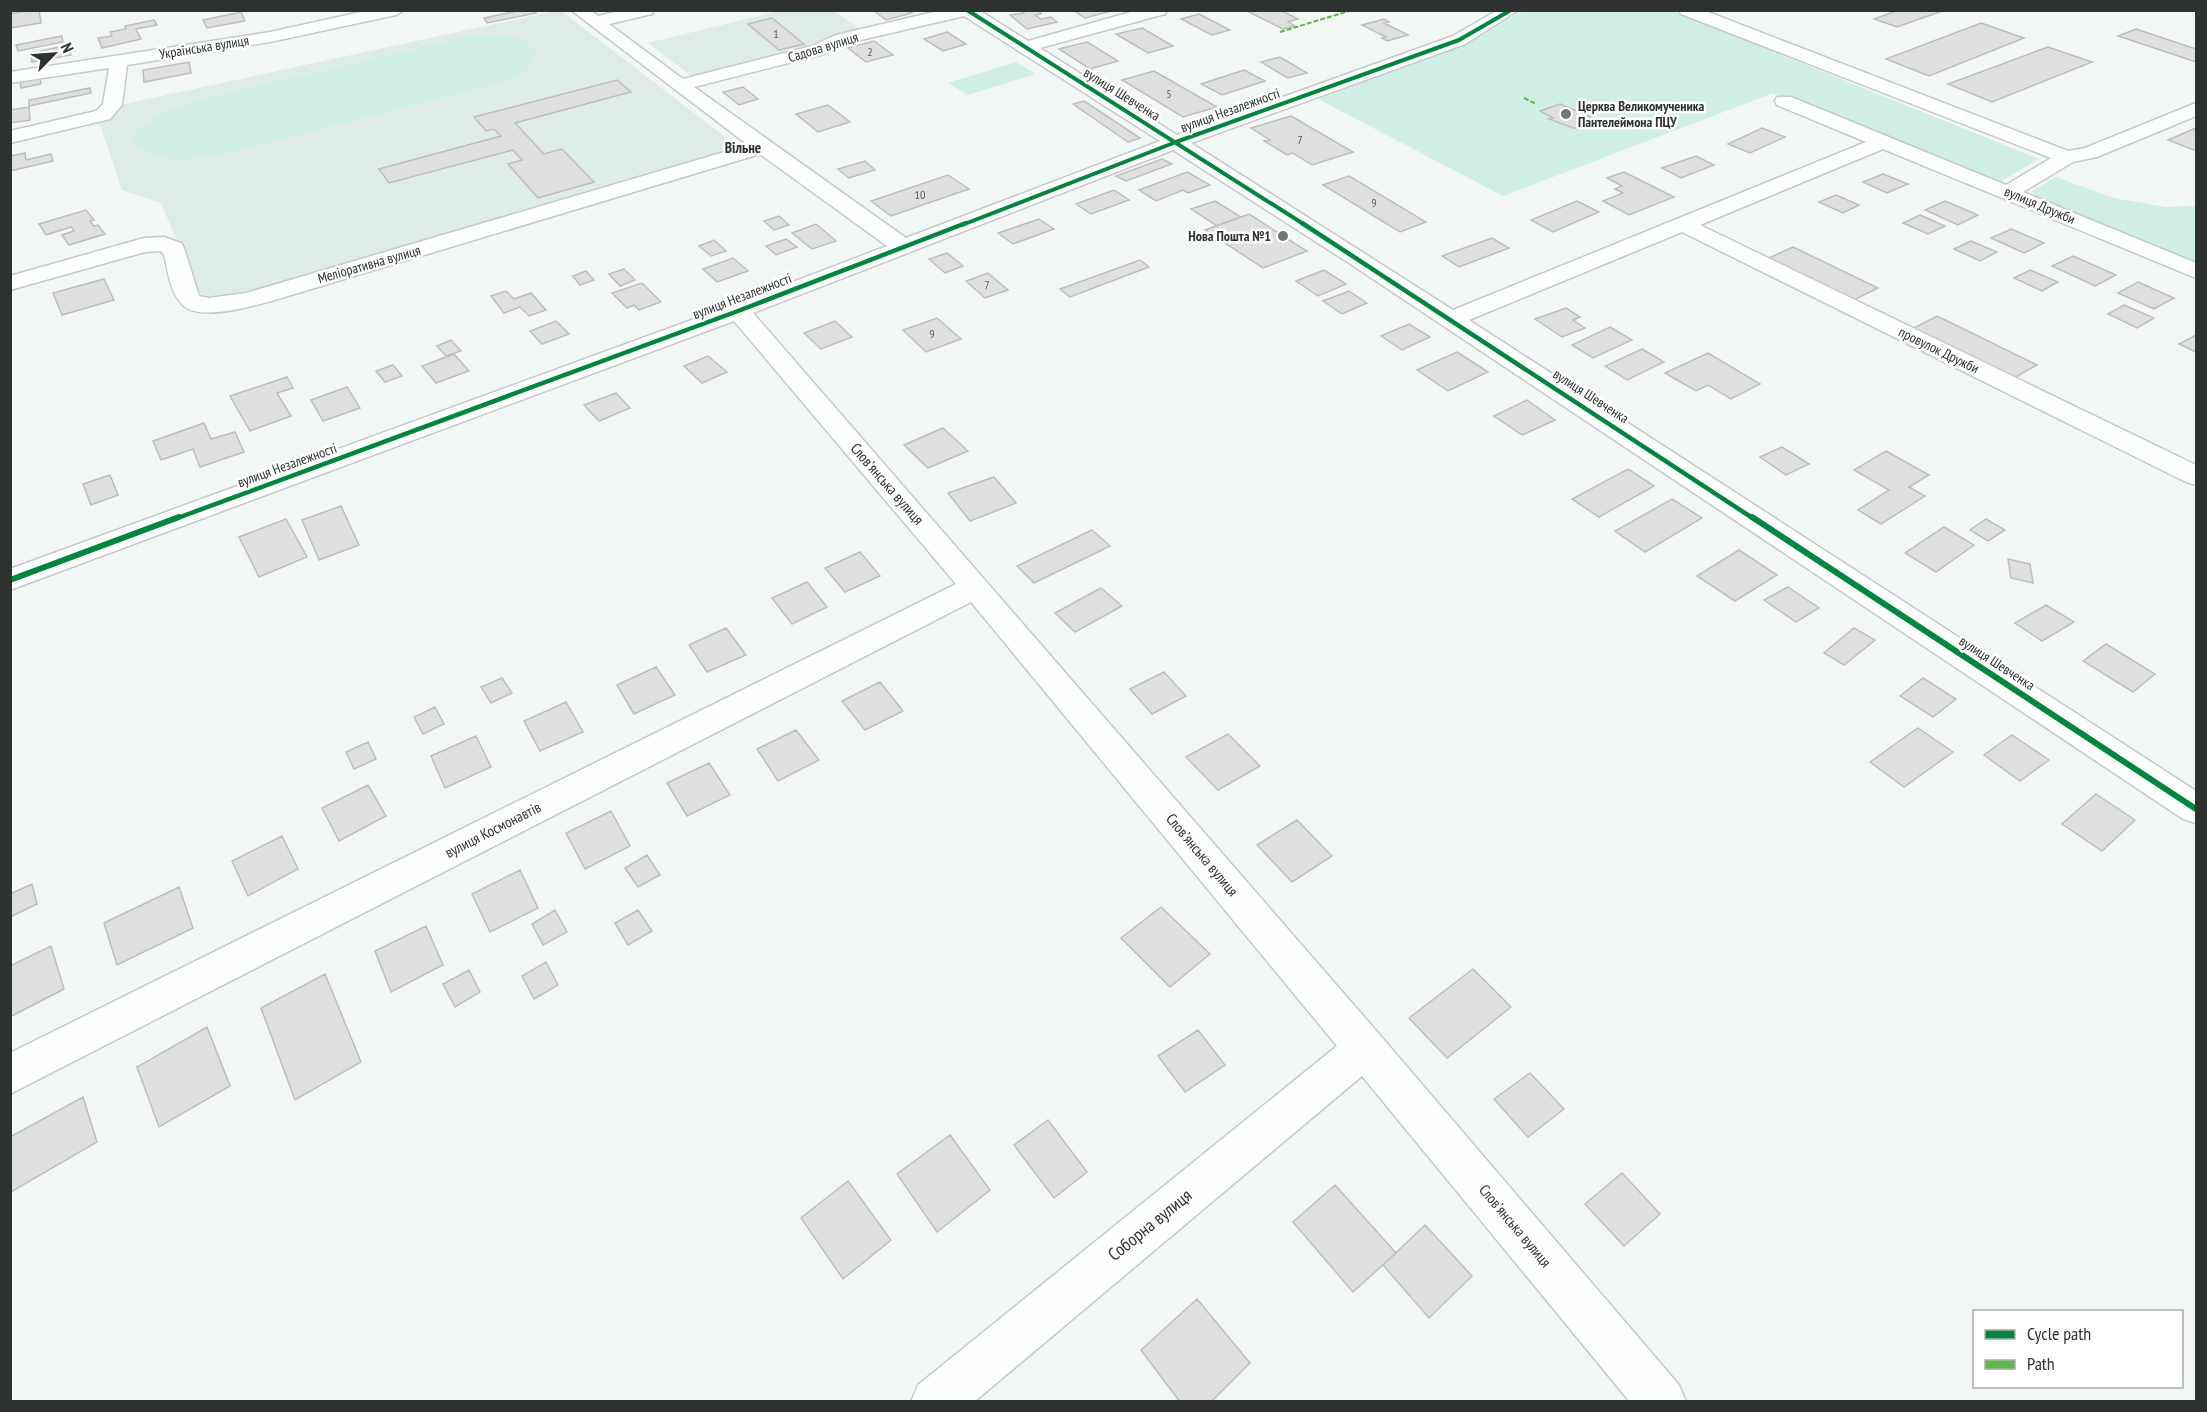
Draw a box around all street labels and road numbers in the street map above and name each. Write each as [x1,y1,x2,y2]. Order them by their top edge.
street label: Садова вулиця [786,28,860,66]
street label: Українська вулиця [158,31,250,63]
street label: вулиця Шевченка [1080,63,1164,125]
street label: вулиця Незалежності [1178,84,1282,136]
street label: вулиця Дружби [2002,182,2078,228]
street label: Меліоративна вулиця [316,241,422,287]
street label: вулиця Незалежності [690,269,794,323]
street label: провулок Дружби [1896,323,1982,377]
street label: вулиця Шевченка [1550,365,1632,427]
street label: вулиця Незалежності [235,439,339,491]
street label: Словʼянська вулиця [847,439,928,529]
street label: вулиця Шевченка [1956,632,2038,694]
street label: вулиця Космонавтів [442,797,544,862]
street label: Словʼянська вулиця [1162,809,1243,900]
street label: Словʼянська вулиця [1475,1180,1556,1271]
street label: Соборна вулиця [1103,1184,1196,1266]

